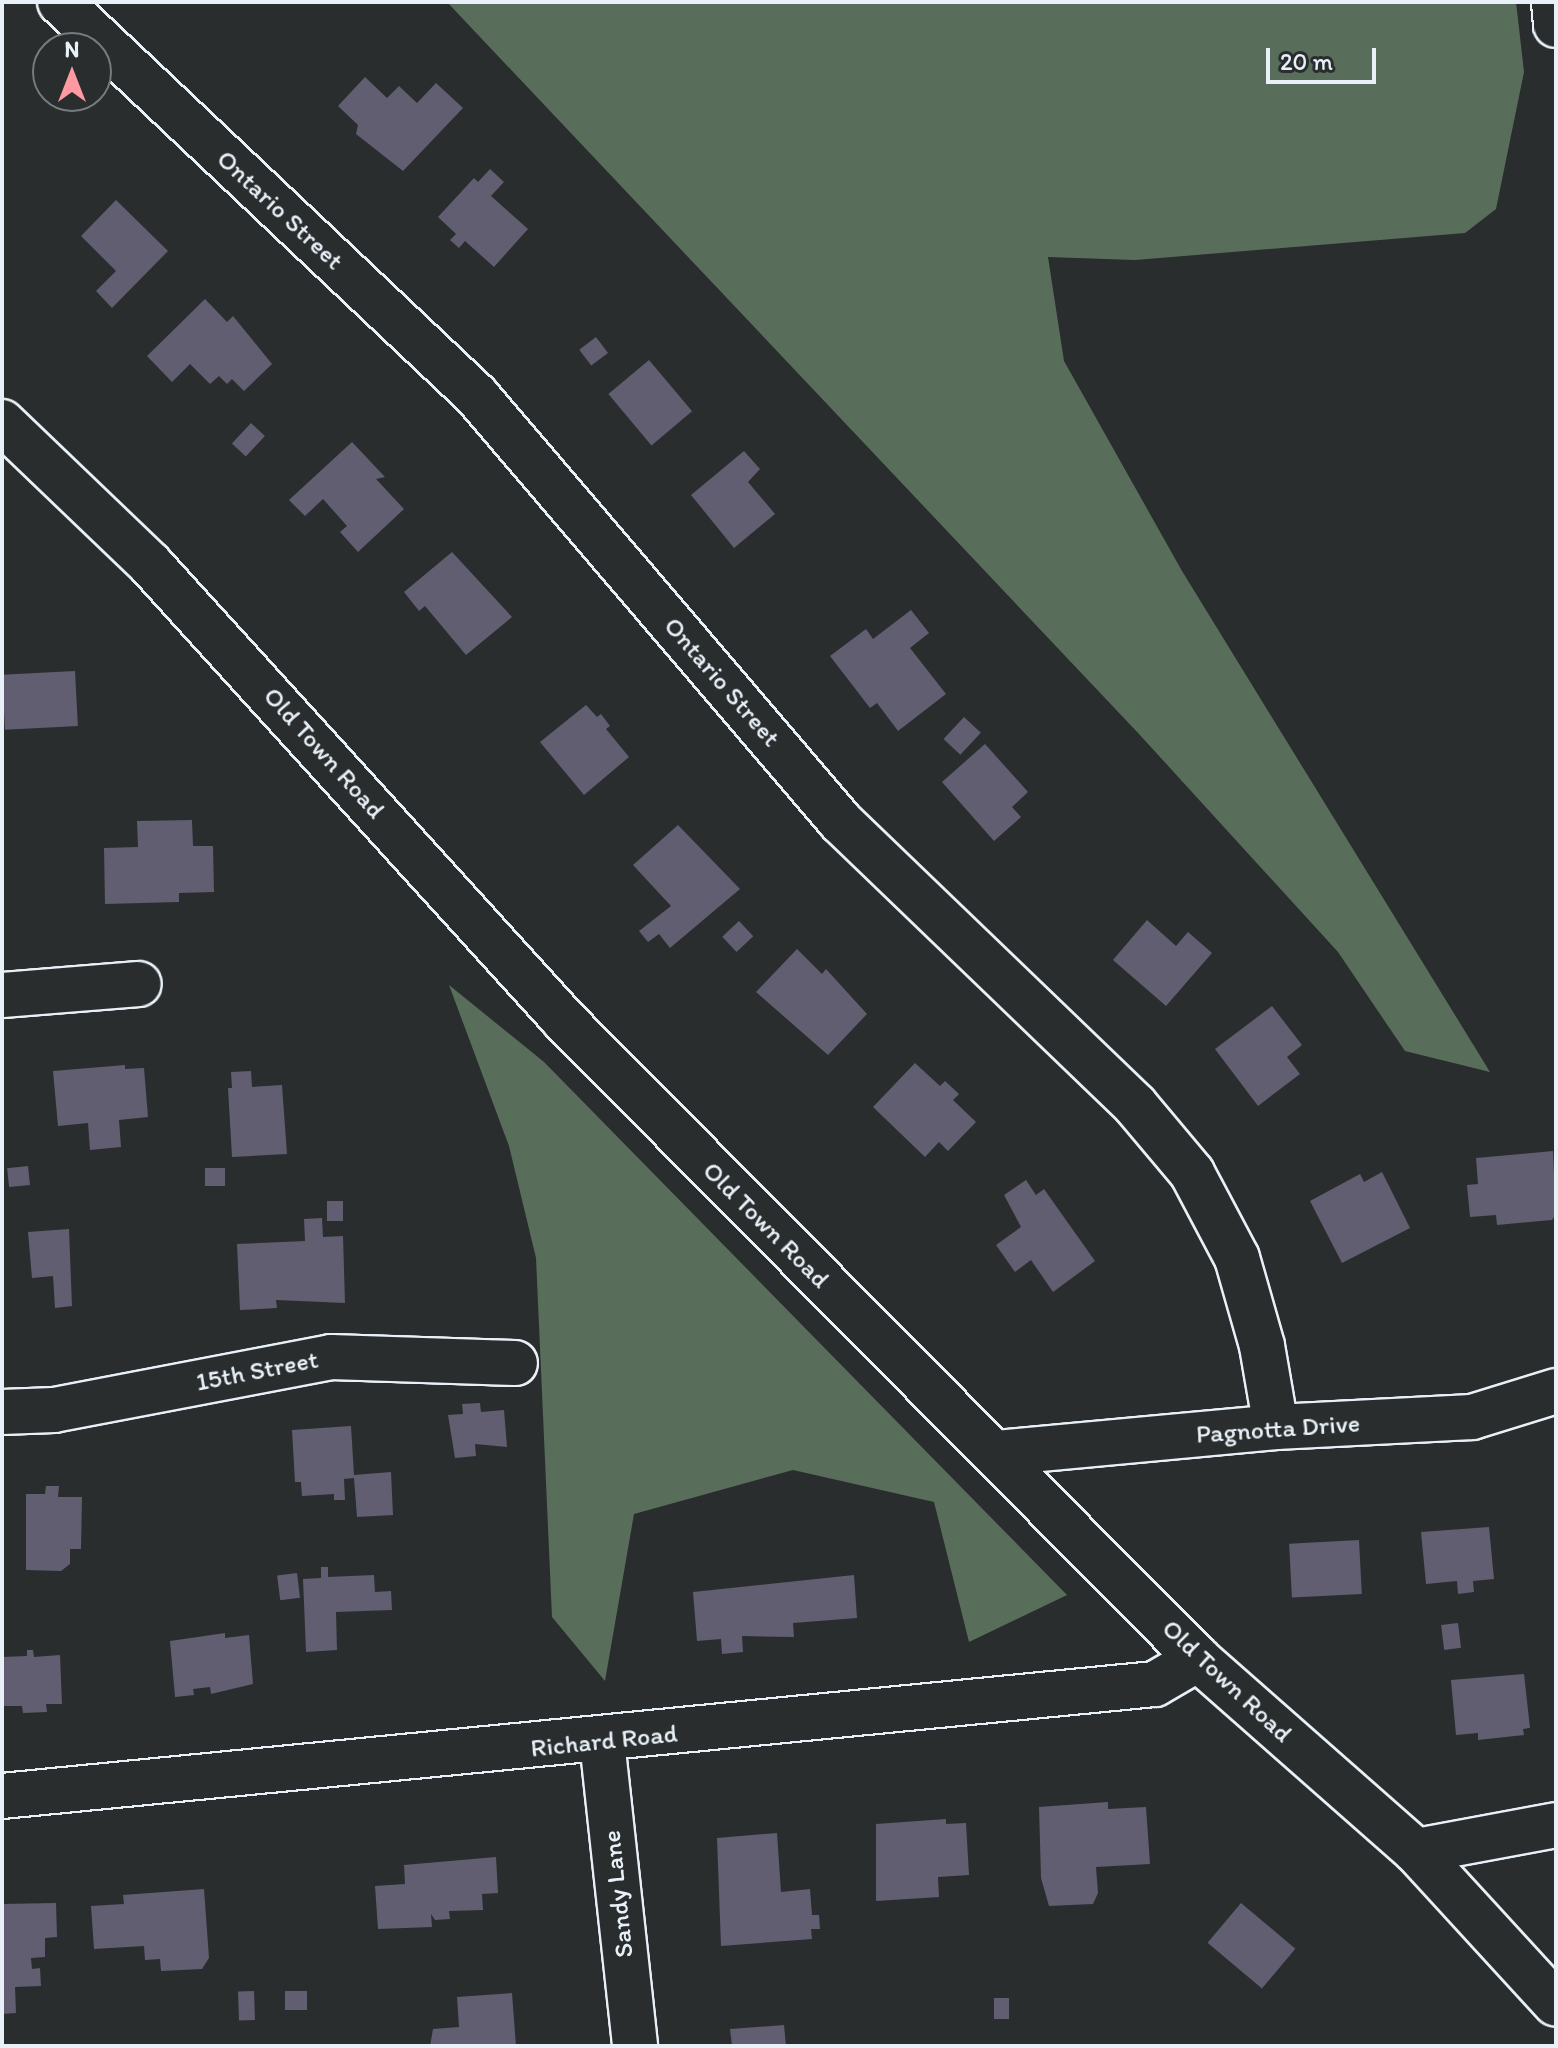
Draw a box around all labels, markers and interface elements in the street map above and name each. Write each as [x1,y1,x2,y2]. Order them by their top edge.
north arrow [32,32,112,112]
scale bar [1270,32,1380,82]
text: N [65,36,79,63]
text: 20 m [1280,47,1333,76]
street label: Ontario Street [210,143,350,277]
street label: Ontario Street [657,611,787,753]
street label: Old Town Road [257,681,391,825]
street label: Old Town Road [697,1156,835,1294]
street label: 15th Street [193,1344,321,1398]
street label: Pagnotta Drive [1195,1408,1361,1450]
street label: Old Town Road [1156,1613,1298,1749]
street label: Richard Road [529,1718,679,1764]
street label: Sandy Lane [596,1828,640,1960]

